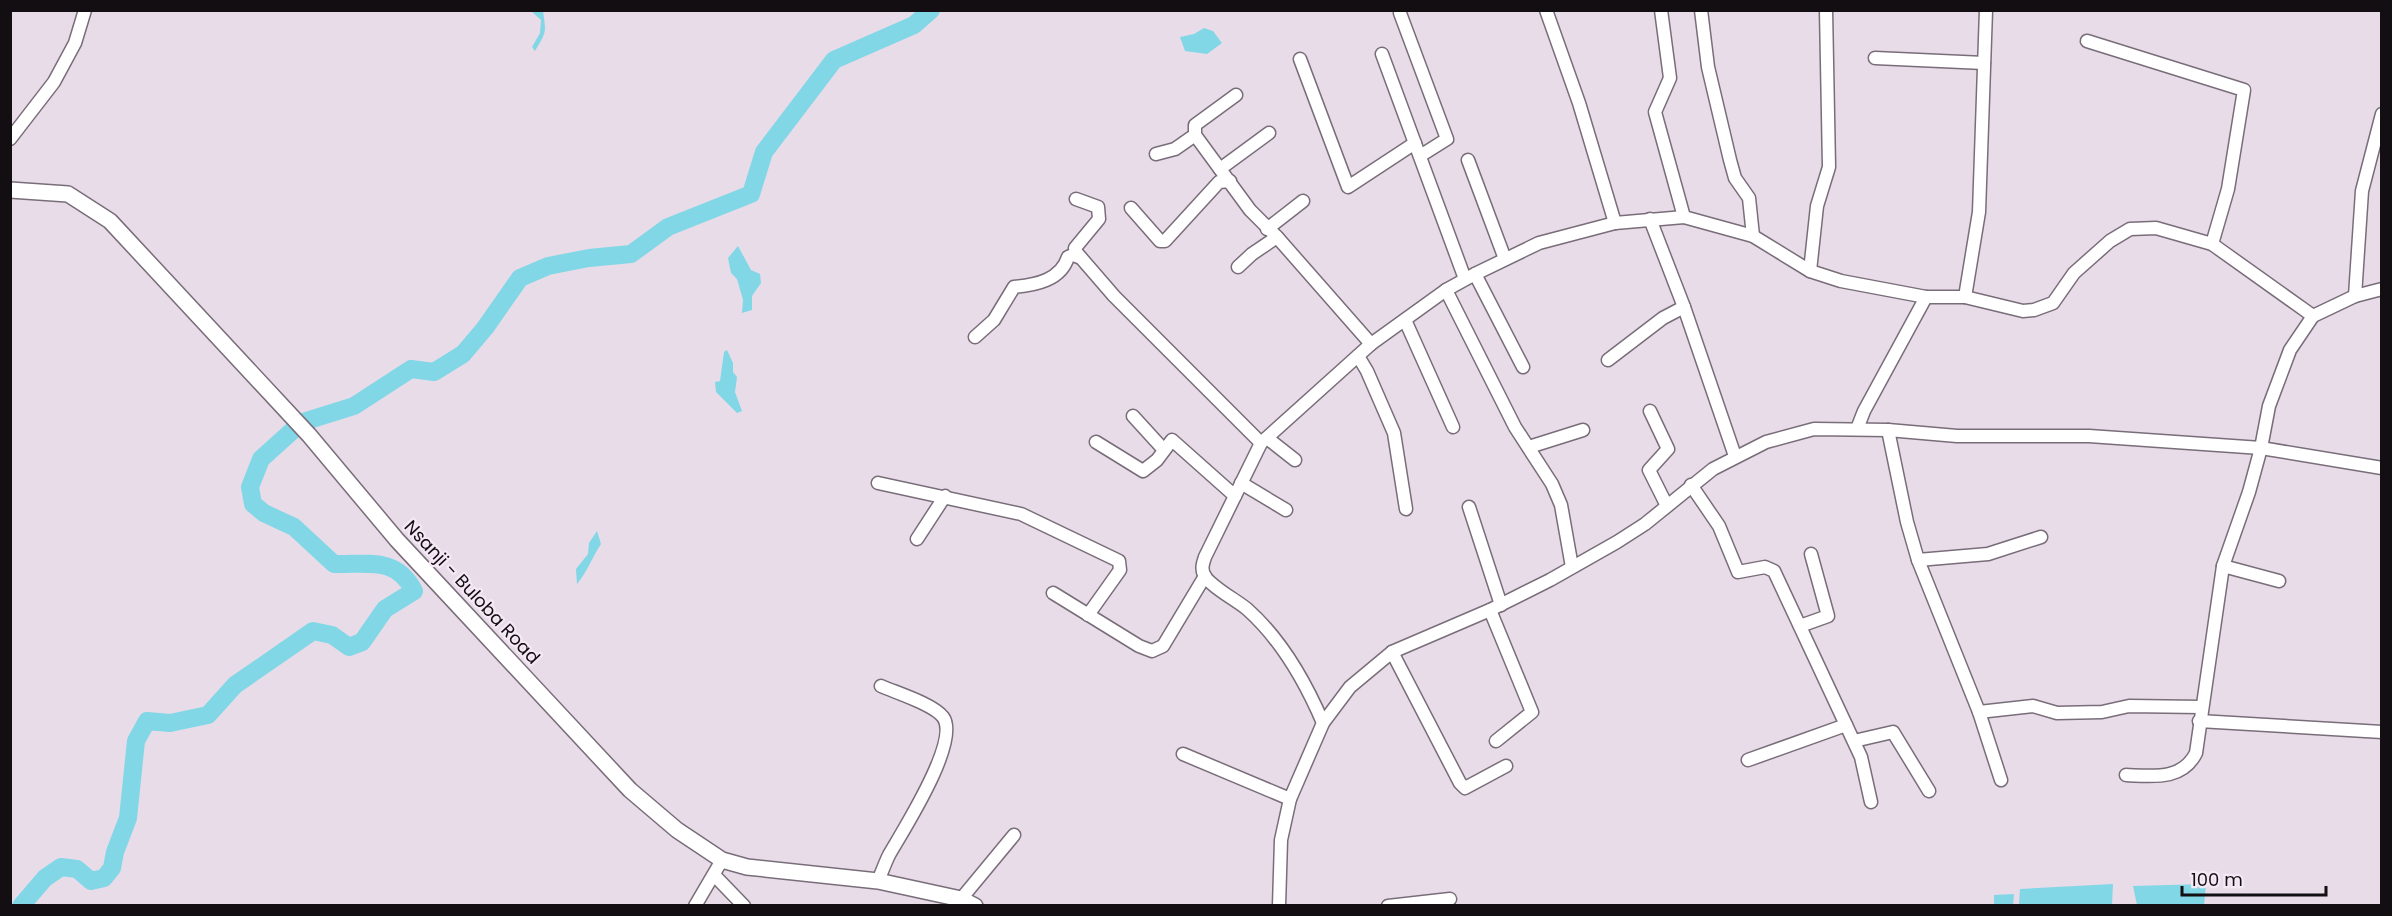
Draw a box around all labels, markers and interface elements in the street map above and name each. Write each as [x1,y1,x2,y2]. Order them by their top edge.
street label: Nsanji - Buloba Road [399,514,546,669]
scale bar [2182,859,2326,897]
text: 100 m [2191,867,2243,892]

